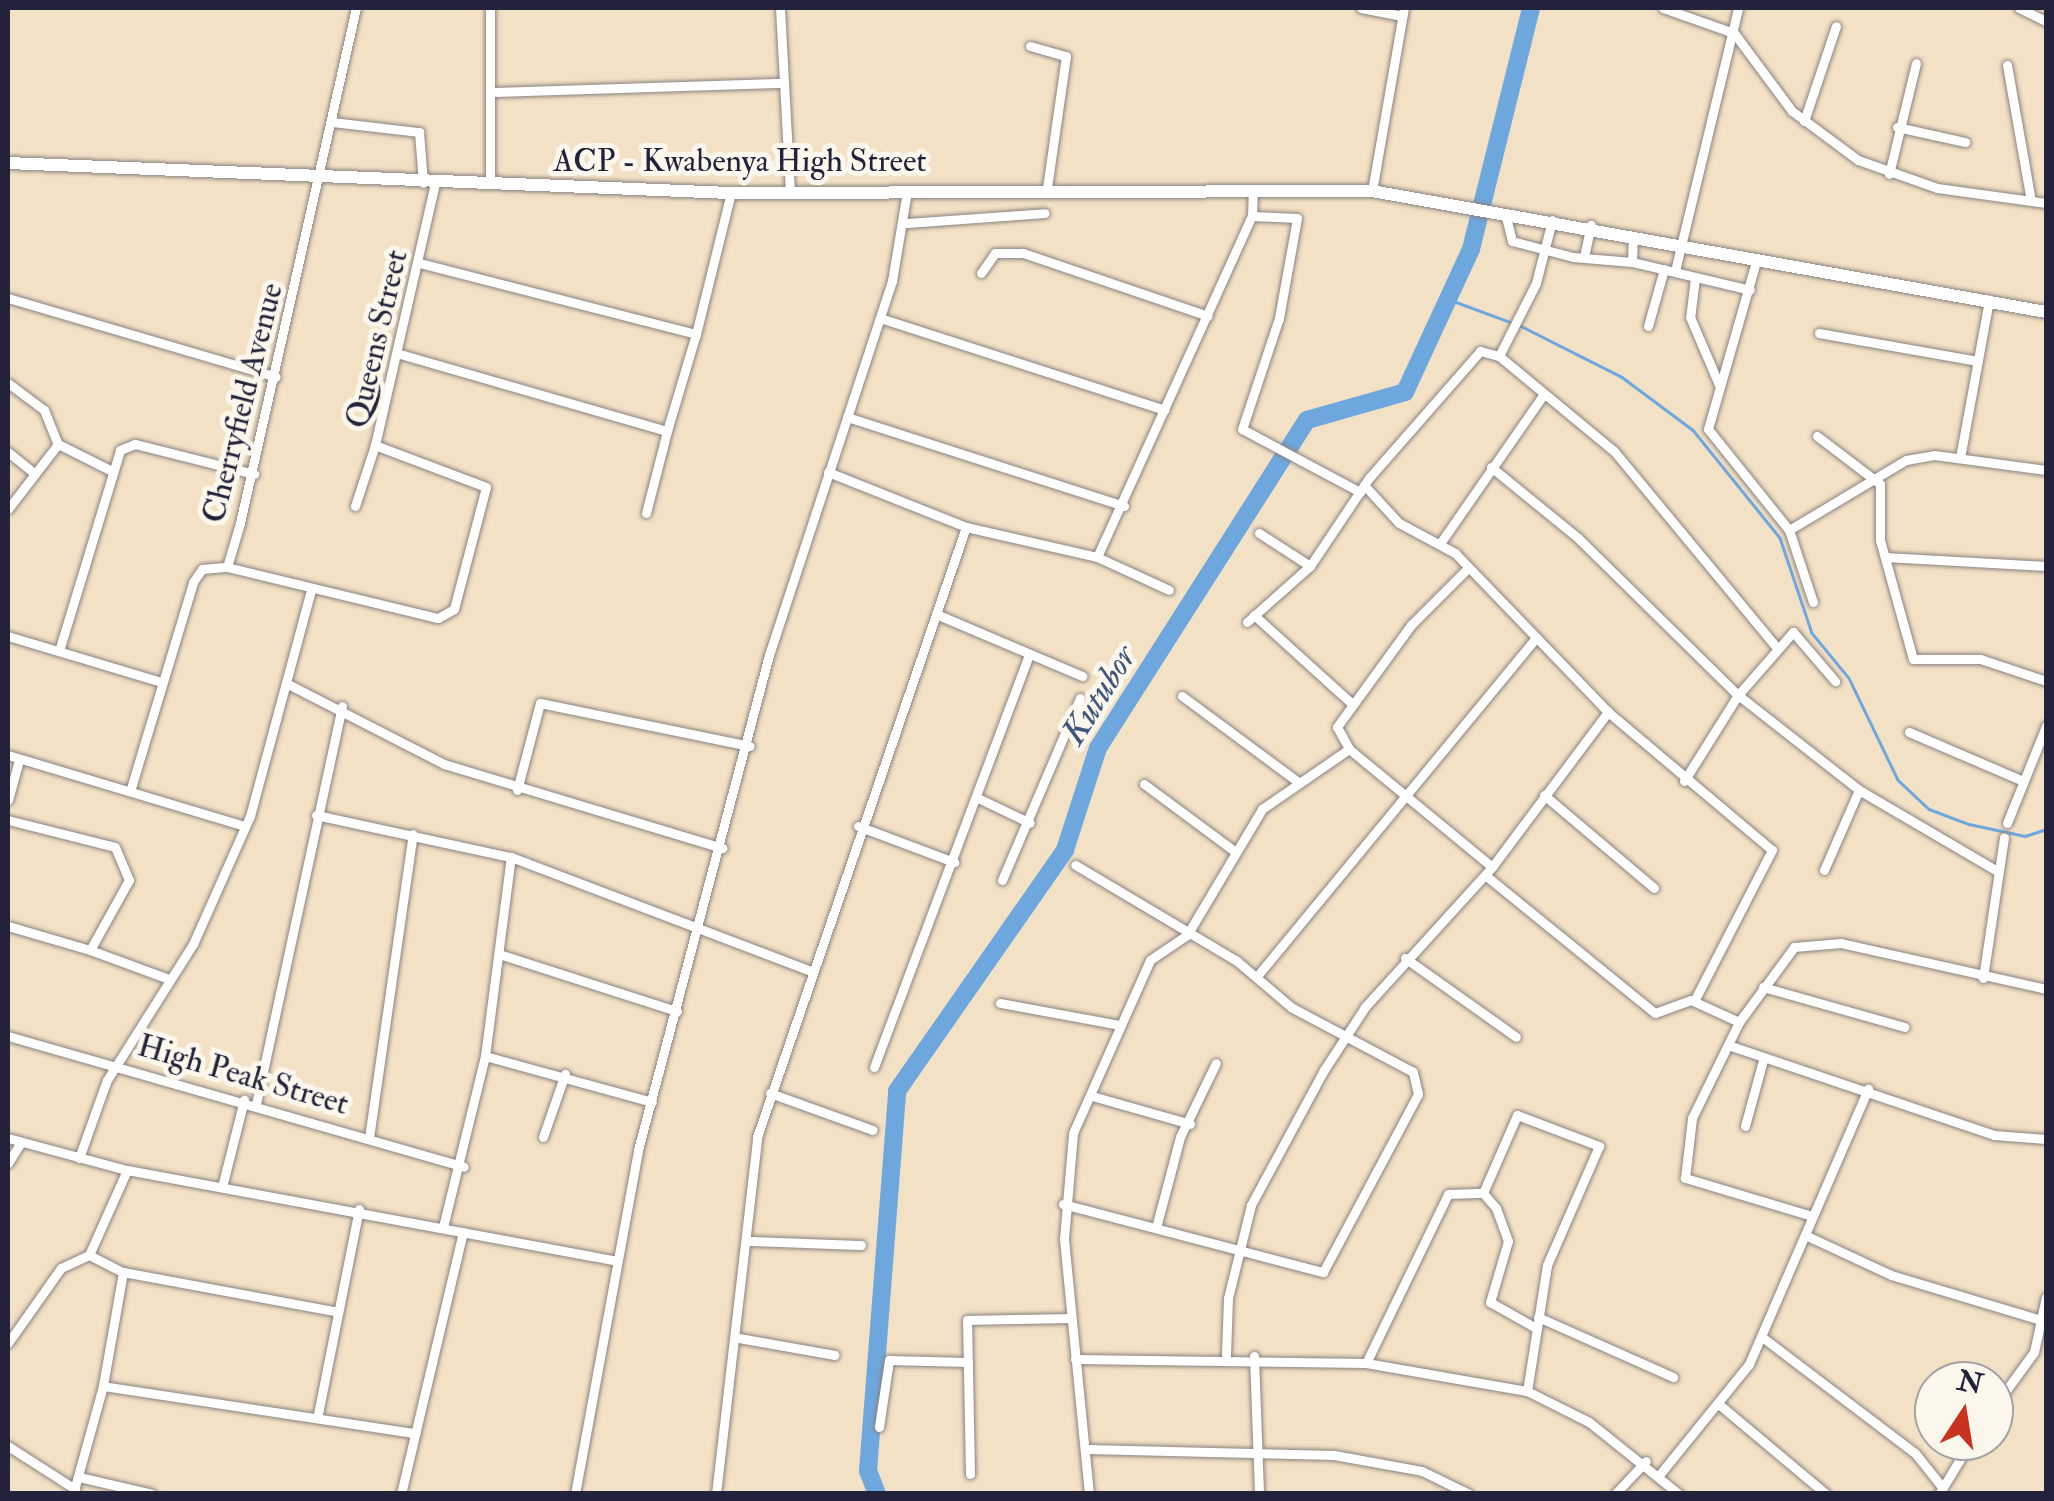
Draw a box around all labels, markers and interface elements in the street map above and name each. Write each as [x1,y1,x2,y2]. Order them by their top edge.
street label: ACP - Kwabenya High Street [553,142,927,180]
street label: Queens Street [338,246,416,432]
street label: Cherryfield Avenue [195,279,291,527]
water label: Kutubor [1052,638,1146,752]
street label: High Peak Street [133,1027,353,1123]
north arrow [1914,1361,2014,1461]
text: N [1954,1363,1986,1403]

